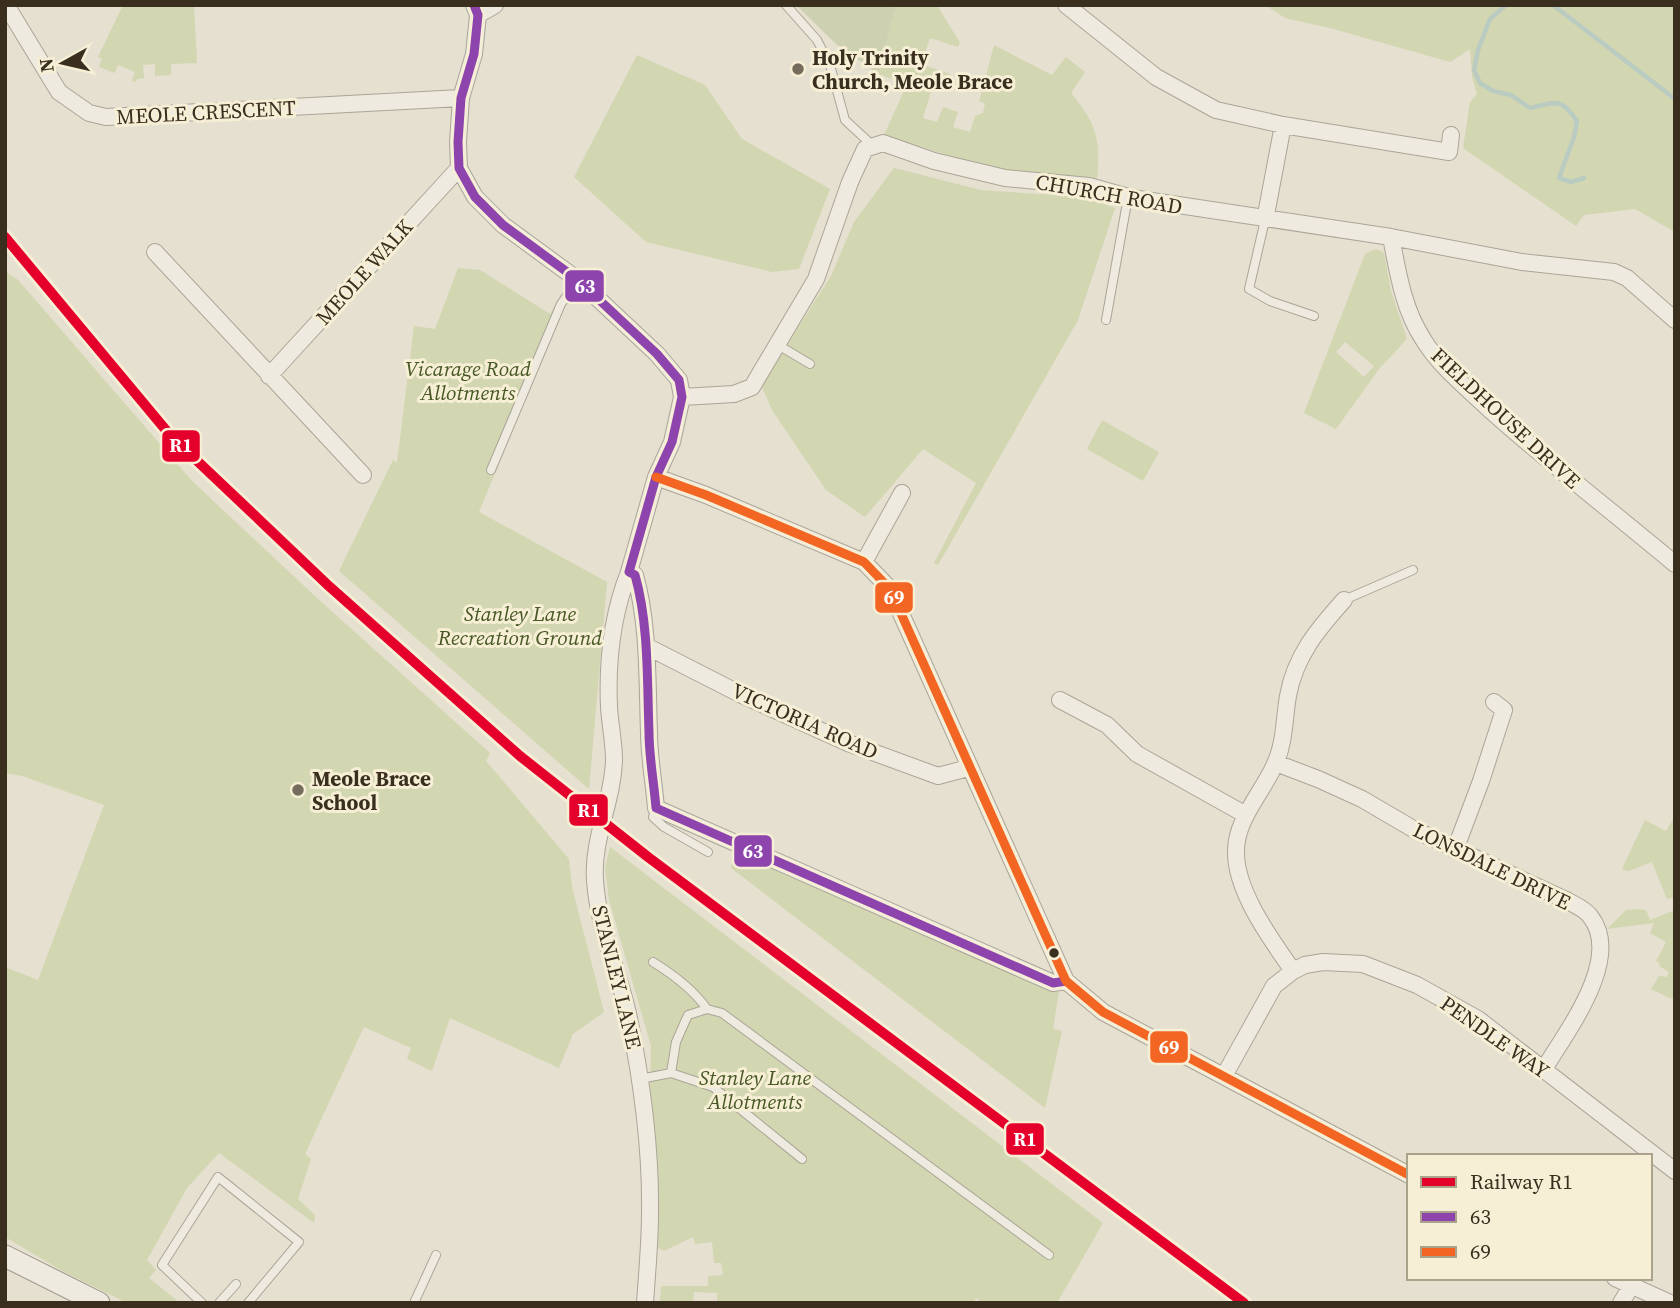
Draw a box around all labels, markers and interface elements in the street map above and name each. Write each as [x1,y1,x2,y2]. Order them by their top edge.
north arrow [28,28,98,98]
place label: Holy Trinity Church, Meole Brace [812,43,1013,96]
text: N [32,57,60,74]
marker: Holy Trinity Church, Meole Brace [790,61,806,77]
street label: MEOLE CRESCENT [115,93,297,131]
street label: CHURCH ROAD [1033,167,1185,221]
street label: MEOLE WALK [309,213,419,331]
line badge: 63 [564,269,605,303]
text: 63 [575,273,595,299]
street label: FIELDHOUSE DRIVE [1425,341,1587,495]
park label: Vicarage Road Allotments [405,354,531,407]
line badge: R1 [161,429,201,463]
text: R1 [169,432,193,458]
line badge: 69 [874,581,914,614]
text: 69 [884,584,904,610]
park label: Stanley Lane Recreation Ground [437,599,602,652]
street label: VICTORIA ROAD [727,676,883,766]
place label: Meole Brace School [312,764,431,817]
marker: Meole Brace School [290,782,306,798]
line badge: R1 [568,793,609,827]
text: R1 [577,797,601,823]
street label: LONSDALE DRIVE [1408,815,1576,917]
line badge: 63 [733,834,773,868]
text: 63 [743,838,763,864]
street label: STANLEY LANE [585,902,649,1052]
unlabelled marker [1047,946,1061,960]
street label: PENDLE WAY [1435,989,1556,1086]
line badge: 69 [1149,1030,1189,1064]
text: 69 [1159,1034,1179,1060]
park label: Stanley Lane Allotments [699,1063,811,1116]
line badge: R1 [1005,1122,1045,1156]
text: R1 [1013,1126,1037,1152]
legend [1407,1154,1652,1280]
text: Railway R1 [1470,1167,1573,1196]
text: 63 [1470,1202,1491,1231]
text: 69 [1470,1237,1491,1266]

